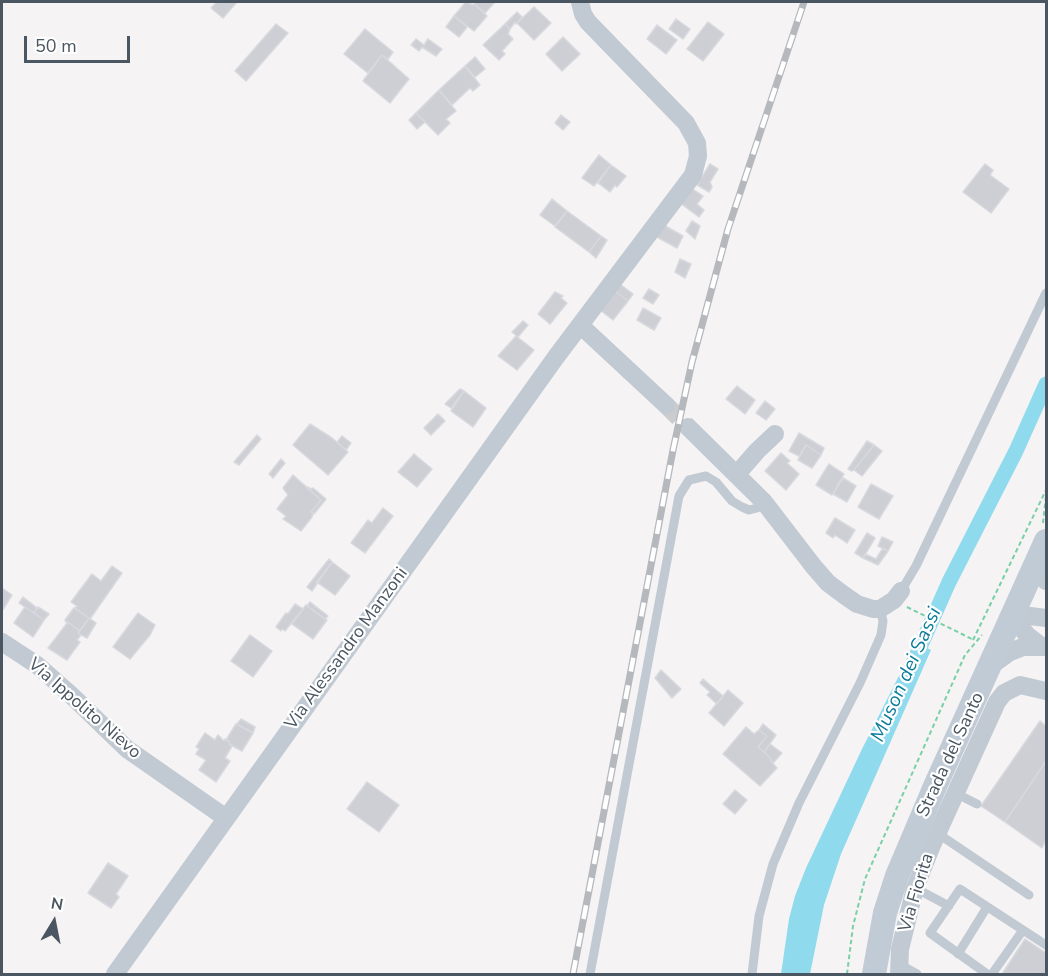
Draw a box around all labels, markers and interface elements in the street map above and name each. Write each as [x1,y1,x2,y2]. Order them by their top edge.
scale bar [27,24,134,62]
text: 50 m [35,34,77,58]
street label: Via Alessandro Manzoni [281,564,413,734]
water label: Muson dei Sassi [867,604,947,746]
street label: Via Ippolito Nievo [23,654,145,764]
street label: Strada del Santo [913,689,989,821]
street label: Via Fiorita [895,851,939,935]
north arrow [24,892,84,952]
text: N [49,892,65,916]

